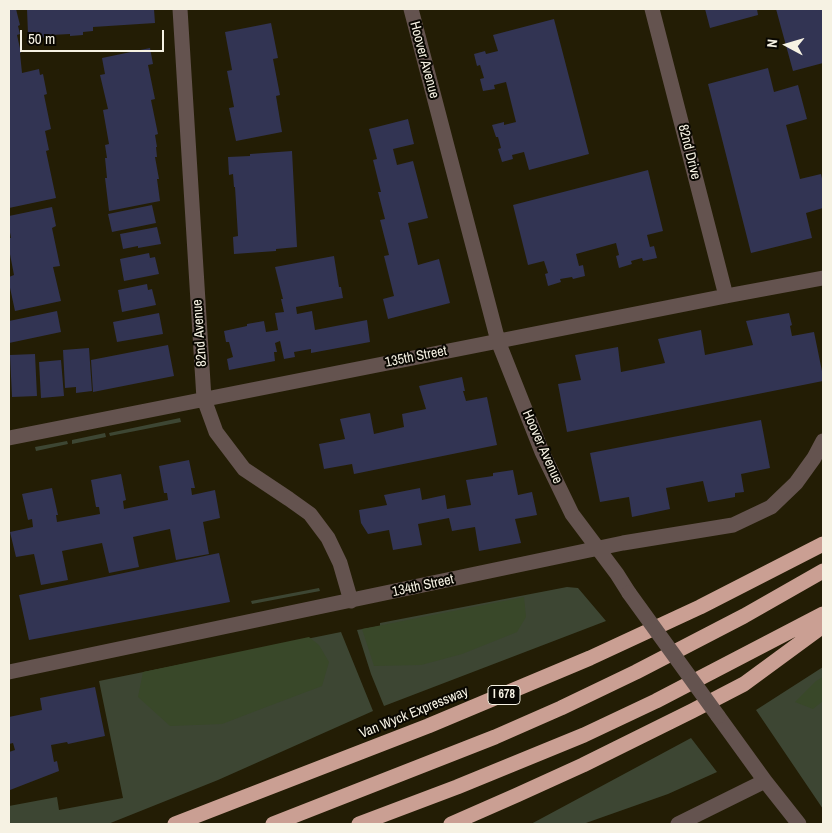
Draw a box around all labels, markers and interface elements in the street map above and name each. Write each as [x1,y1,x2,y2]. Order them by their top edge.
scale bar [22,20,166,52]
street label: Hoover Avenue [406,20,442,100]
north arrow [762,20,812,70]
text: 50 m [28,28,55,49]
text: N [763,38,781,49]
street label: 82nd Drive [674,123,704,181]
street label: 82nd Avenue [189,299,211,367]
street label: 135th Street [384,343,448,371]
street label: Hoover Avenue [518,408,566,486]
street label: 134th Street [391,571,455,601]
street label: Van Wyck Expressway [357,684,471,742]
road number: I 678 [488,686,520,704]

